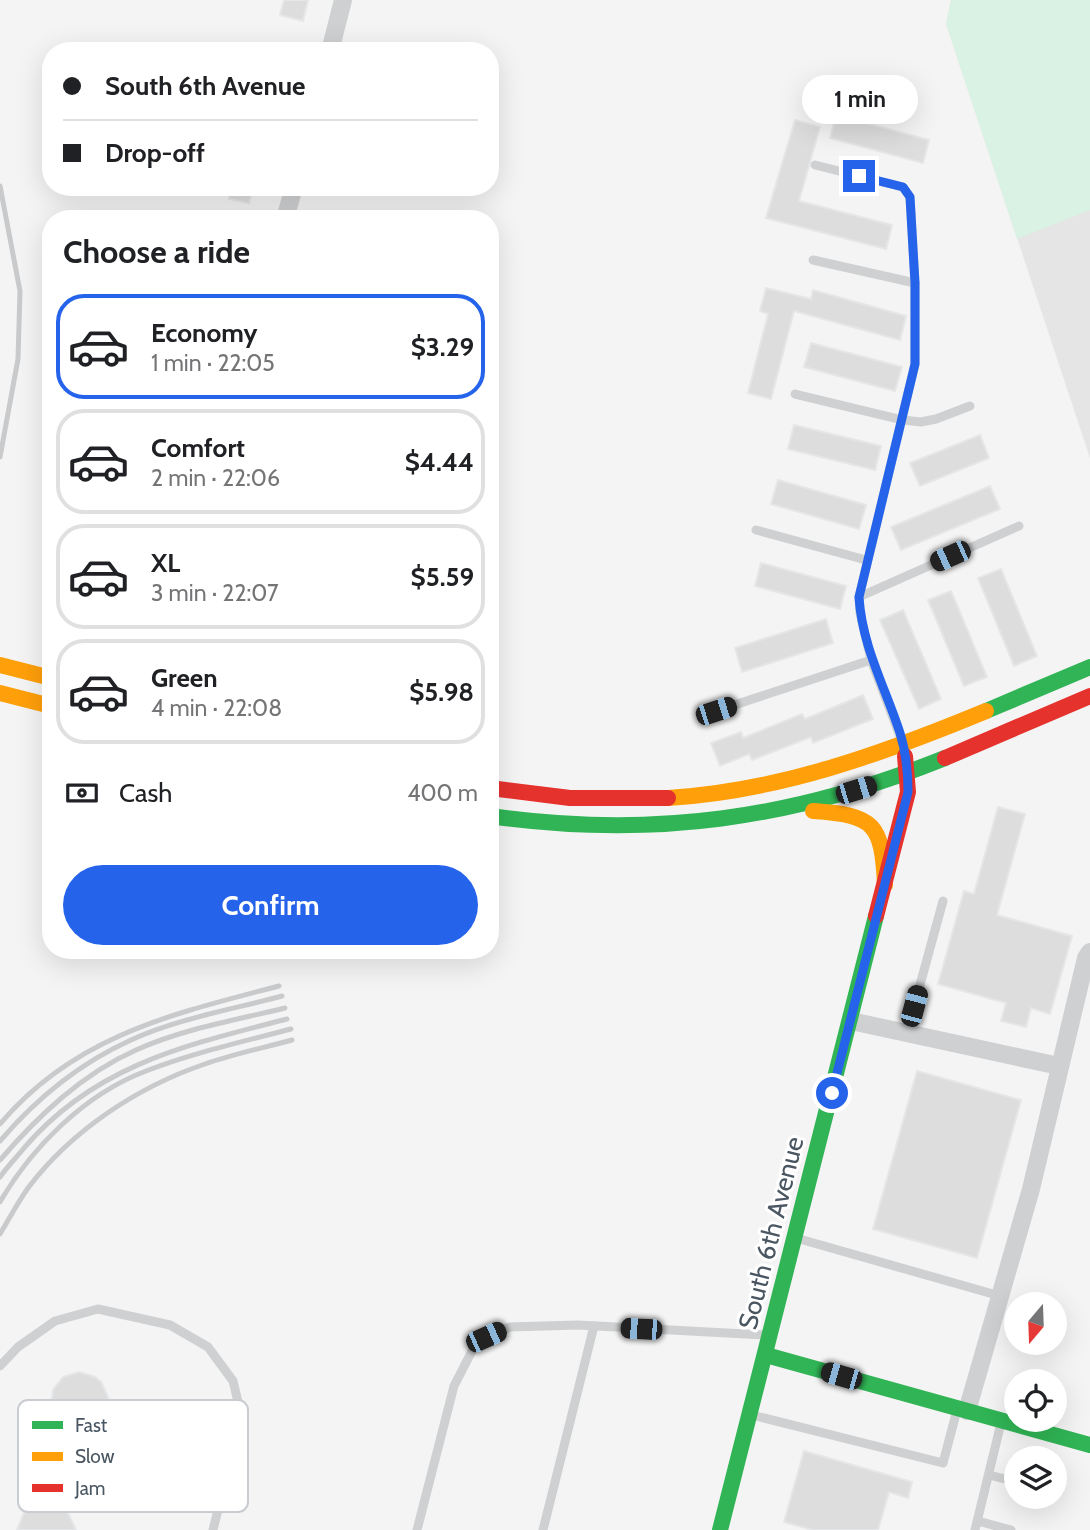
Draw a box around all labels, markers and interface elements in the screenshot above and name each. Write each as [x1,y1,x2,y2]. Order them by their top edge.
text: South 6th Avenue [105,70,306,102]
callout: 1 min [801,74,917,124]
text: 1 min [834,85,886,113]
text: Drop-off [105,137,205,169]
route end [843,160,875,192]
text: Choose a ride [63,232,250,271]
icon: car [67,315,130,378]
text: Economy [151,317,257,349]
text: $3.29 [411,331,474,363]
text: 1 min · 22:05 [151,349,275,377]
icon: car [67,430,130,493]
text: Comfort [151,432,245,464]
text: $4.44 [405,446,474,478]
text: 2 min · 22:06 [151,464,280,492]
car [927,538,974,574]
icon: car [67,545,130,608]
text: XL [151,547,180,579]
text: $5.59 [411,561,474,593]
text: 3 min · 22:07 [151,579,279,607]
icon: car [67,660,130,723]
text: Green [151,662,218,694]
text: $5.98 [409,676,474,708]
text: 4 min · 22:08 [151,694,282,722]
car [693,695,740,727]
icon: cash [63,774,101,812]
car [833,774,880,806]
text: Cash [119,777,172,809]
text: 400 m [407,779,478,807]
button: Confirm [63,865,478,945]
car [899,983,930,1029]
route start [816,1077,848,1109]
street label: South 6th Avenue [732,1133,810,1333]
north arrow [1004,1292,1068,1354]
map controls [1004,1292,1067,1509]
car [620,1317,663,1341]
car [463,1319,510,1355]
car [818,1360,865,1392]
button: locate [1004,1369,1067,1432]
legend [18,1400,248,1512]
text: Fast [75,1414,108,1437]
text: Slow [75,1445,115,1468]
button: layers [1004,1446,1067,1509]
text: Jam [74,1477,105,1500]

